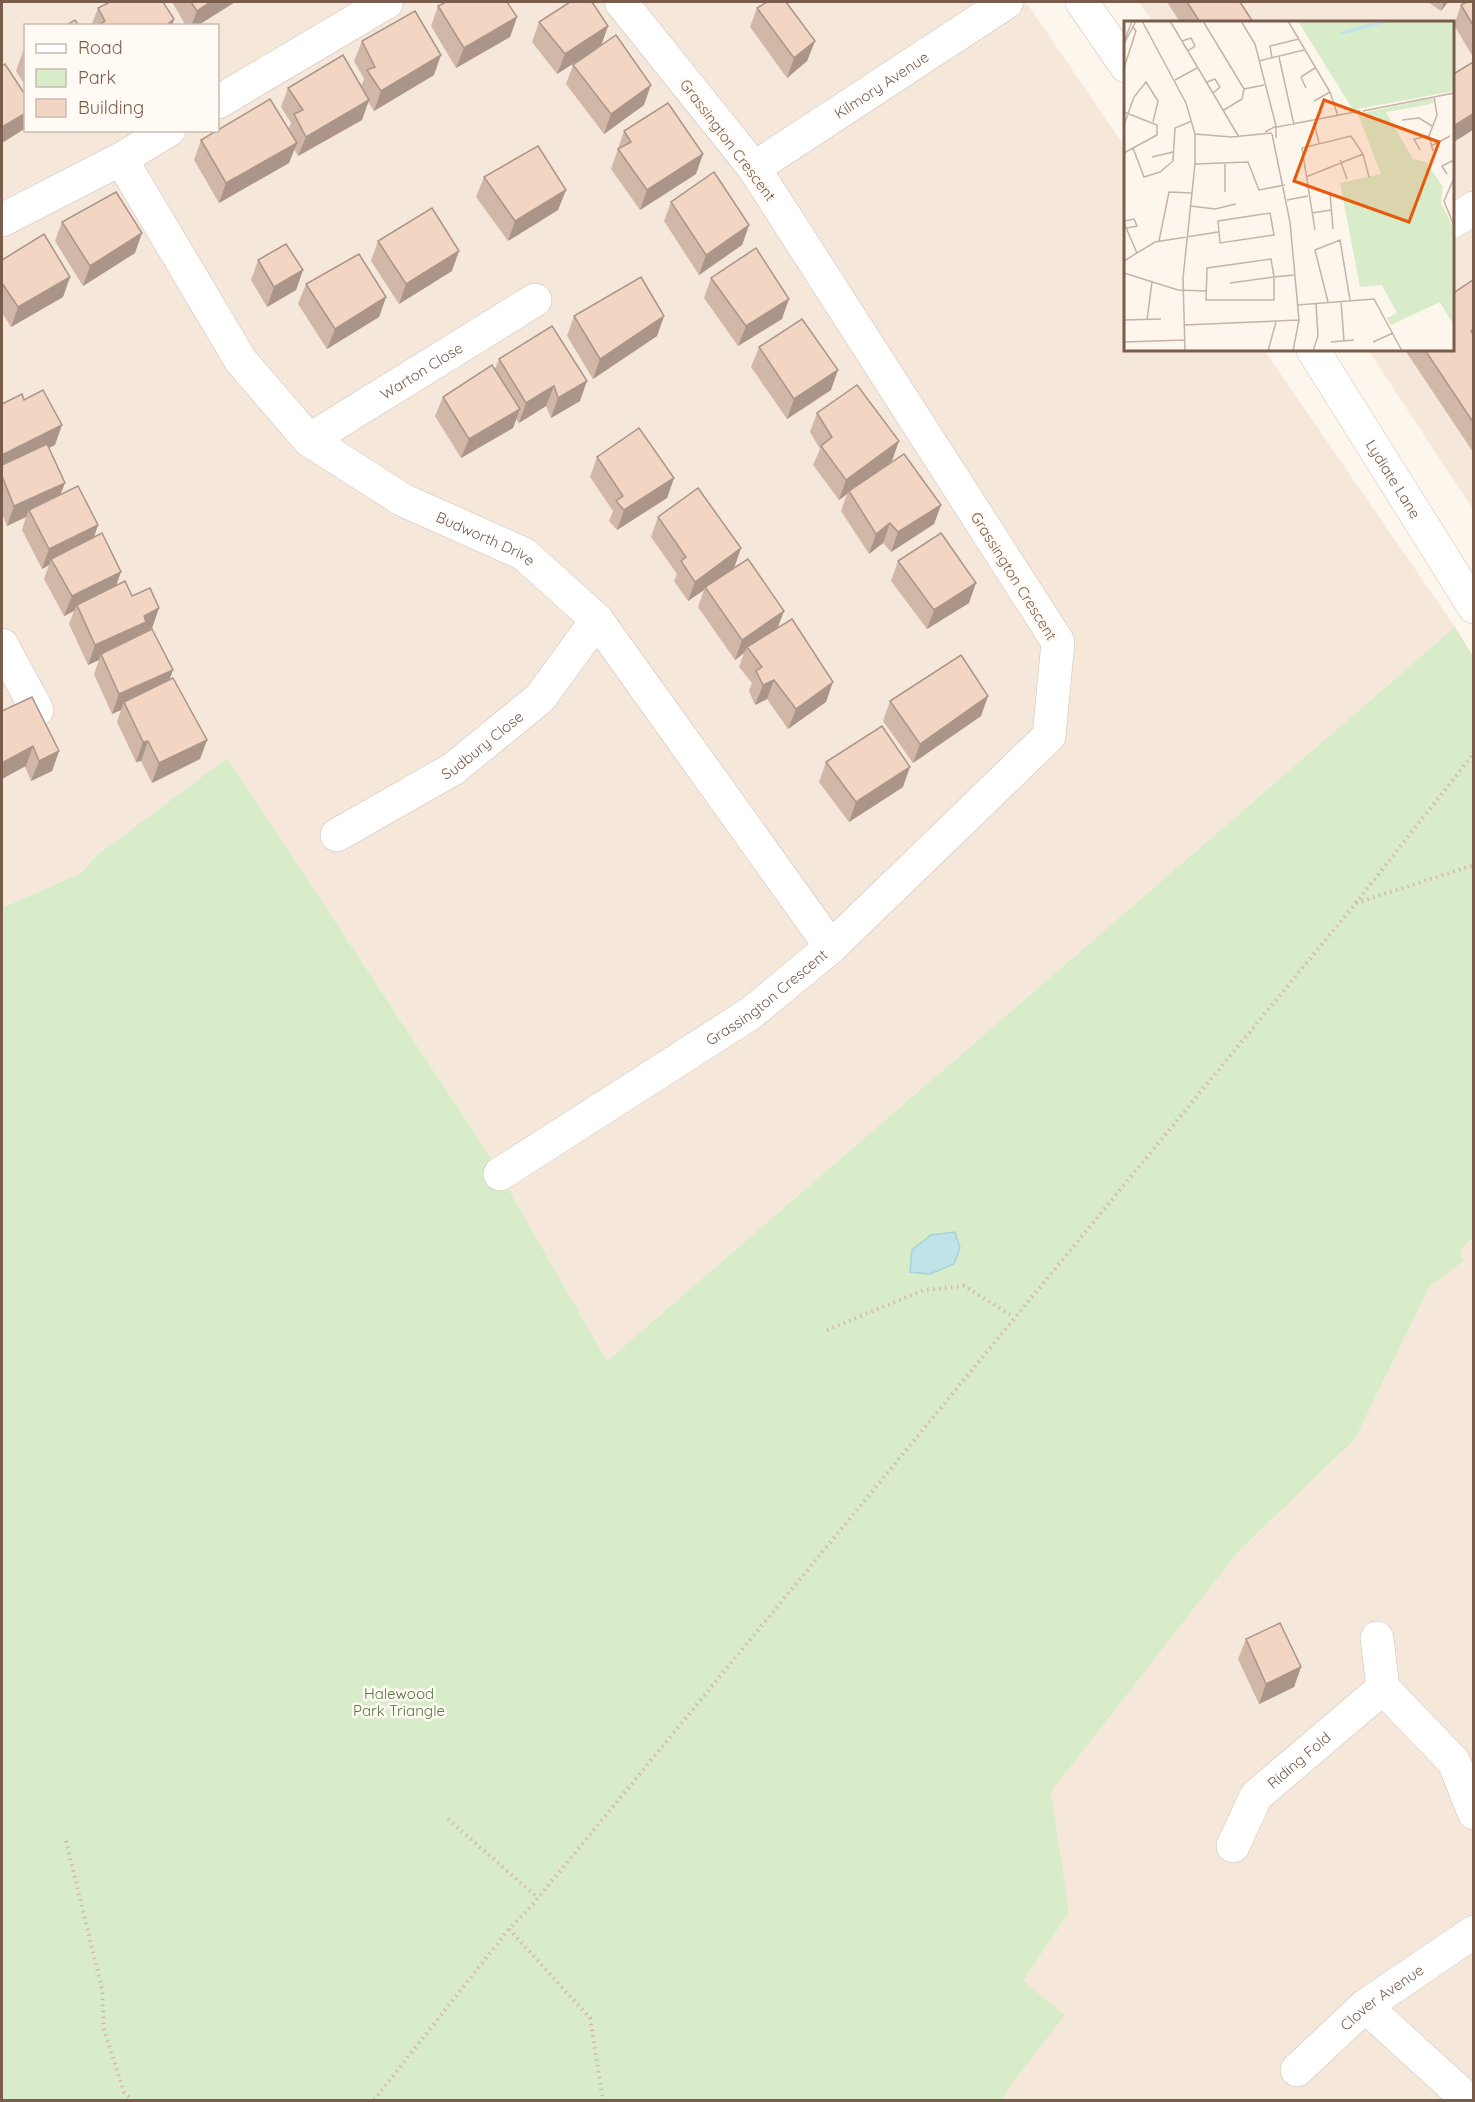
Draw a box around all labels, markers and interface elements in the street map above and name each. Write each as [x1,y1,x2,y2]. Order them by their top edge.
inset map [1124,21,1454,351]
legend [24,24,219,132]
text: Road [78,36,123,59]
street label: Kilmory Avenue [830,47,932,123]
text: Park [78,66,116,89]
street label: Grassington Crescent [676,75,780,205]
text: Building [78,96,144,119]
street label: Warton Close [376,338,466,403]
street label: Lydiate Lane [1362,436,1425,522]
street label: Budworth Drive [433,507,540,569]
street label: Grassington Crescent [967,508,1061,644]
street label: Sudbury Close [438,706,527,783]
street label: Grassington Crescent [702,945,831,1049]
park label: Halewood Park Triangle [353,1684,445,1720]
street label: Riding Fold [1263,1727,1334,1792]
street label: Clover Avenue [1336,1960,1427,2034]

